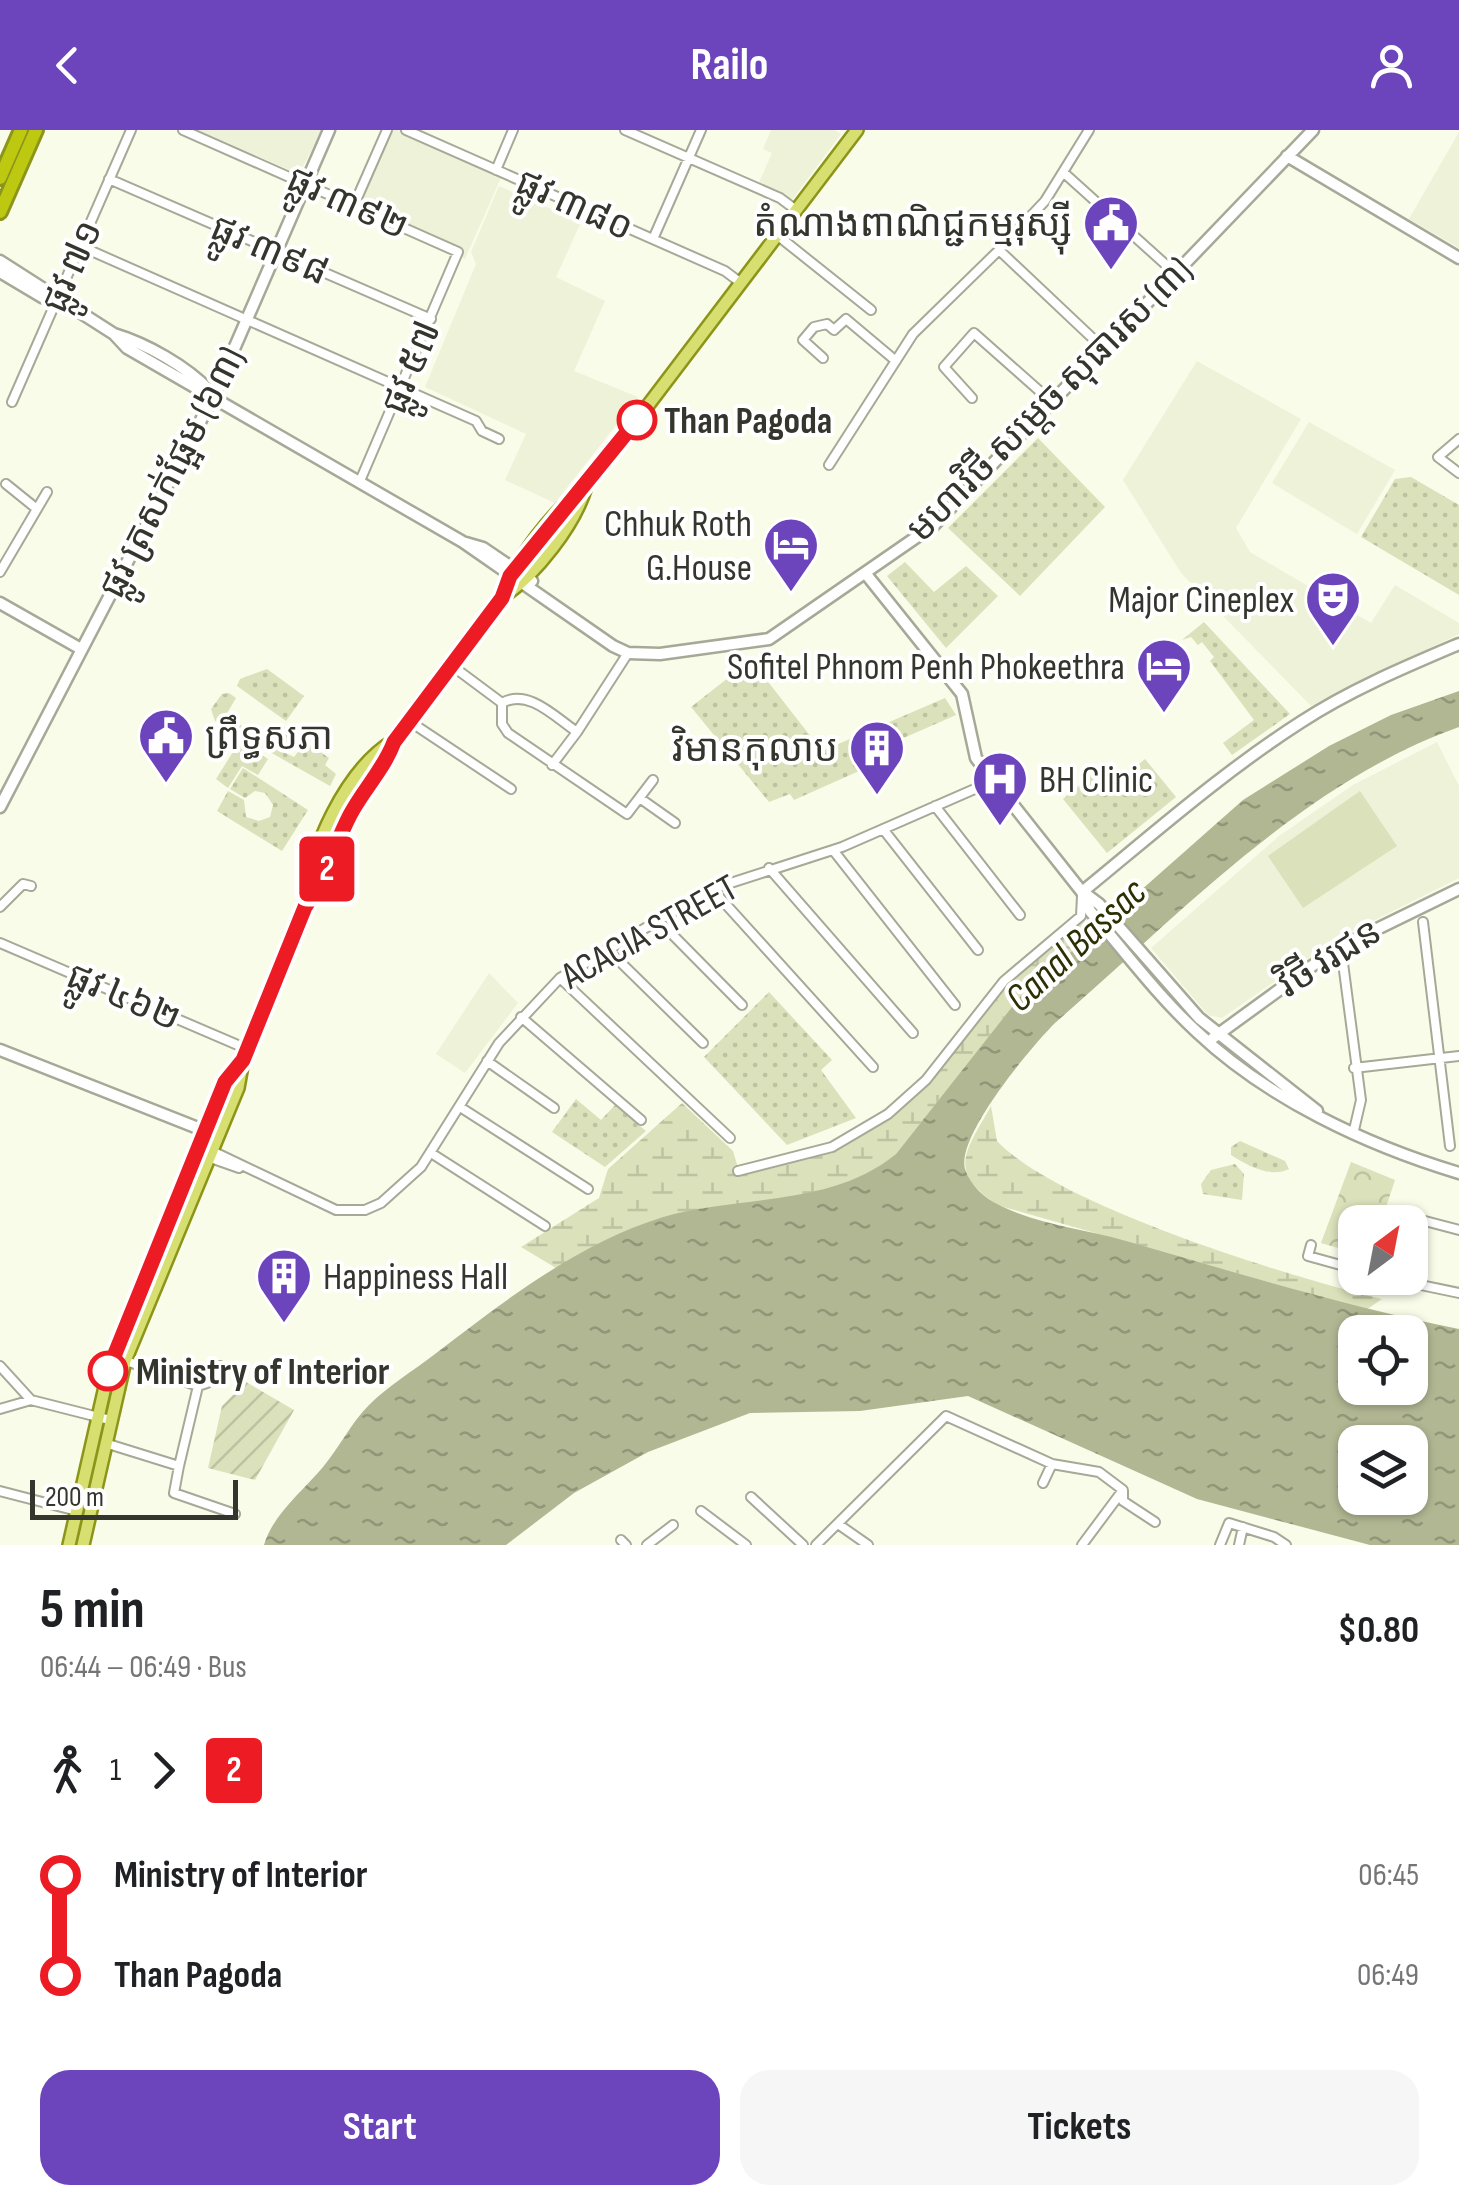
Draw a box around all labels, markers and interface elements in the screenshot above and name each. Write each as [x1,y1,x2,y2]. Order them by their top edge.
icon: back [40,38,95,93]
text: Railo [691,38,768,93]
icon: person [1364,38,1419,93]
street label: ផ្លូវ ៣៩២ [276,157,415,258]
street label: ផ្លូវ ៣៨០ [505,160,640,259]
public building icon: តំណាងពាណិជ្ជកម្មរុស្ស៊ី [1081,193,1141,272]
place label: តំណាងពាណិជ្ជកម្មរុស្ស៊ី [753,200,1072,255]
street label: ផ្លូវ ៣៩៨ [200,206,335,304]
street label: ផ្លូវ ៧១ [32,213,121,324]
street label: មហាវិថី សម្តេច សុធារស (៣) [897,247,1202,552]
street label: ផ្លូវ ៥៧ [372,314,459,424]
street label: ផ្លូវ ត្រសក់ផ្អែម (៦៣) [90,340,263,610]
place label: Than Pagoda [664,399,832,444]
marker: Than Pagoda [618,401,656,439]
place label: Chhuk Roth G.House [604,502,752,591]
hotel icon: Chhuk Roth G.House [761,515,821,594]
theatre icon: Major Cineplex [1303,569,1363,648]
place label: Major Cineplex [1108,578,1294,623]
hotel icon: Sofitel Phnom Penh Phokeethra [1134,636,1194,715]
place label: Sofitel Phnom Penh Phokeethra [727,645,1125,690]
public building icon: ព្រឹទ្ធសភា [136,706,196,785]
place label: ព្រឹទ្ធសភា [205,714,333,760]
building icon: វិមានកុលាប [847,718,907,797]
place label: វិមានកុលាប [672,725,838,772]
hospital icon: BH Clinic [970,749,1030,828]
place label: BH Clinic [1039,758,1153,803]
line badge: 2 [294,836,360,902]
text: 2 [319,848,335,891]
street label: ACACIA STREET [553,865,746,1000]
water label: Canal Bassac [996,868,1157,1023]
street label: វិថី វរជន [1268,907,1390,1008]
street label: ផ្លូវ ៤៦២ [56,953,187,1050]
north arrow [1338,1205,1428,1295]
map controls [1338,1205,1428,1515]
building icon: Happiness Hall [254,1246,314,1325]
place label: Happiness Hall [323,1255,508,1300]
button: locate [1338,1315,1428,1405]
place label: Ministry of Interior [136,1350,390,1395]
marker: Ministry of Interior [89,1352,127,1390]
button: layers [1338,1425,1428,1515]
scale bar [30,1475,238,1520]
text: 200 m [45,1481,104,1514]
text: 5 min [40,1577,145,1644]
text: $0.80 [1338,1608,1419,1653]
text: 06:44 – 06:49 · Bus [40,1648,247,1687]
icon: walk [40,1743,95,1798]
icon: forward [136,1743,191,1798]
text: 2 [226,1749,242,1792]
text: 1 [110,1751,121,1790]
text: Ministry of Interior [114,1853,367,1898]
text: 06:45 [1358,1856,1419,1895]
text: Than Pagoda [114,1953,282,1998]
text: 06:49 [1357,1956,1419,1995]
button: Start [40,2070,720,2185]
button: Tickets [740,2070,1419,2185]

